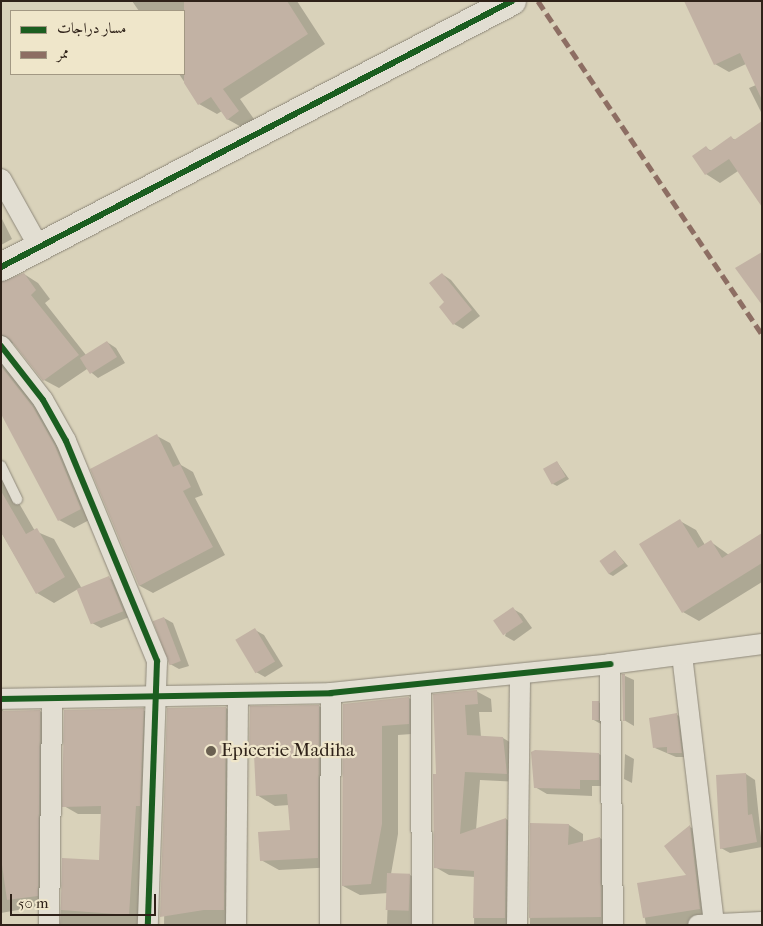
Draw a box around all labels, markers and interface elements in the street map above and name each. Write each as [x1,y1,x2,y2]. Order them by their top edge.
legend [10,10,185,75]
text: مسار دراجات [57,19,126,37]
text: ممر [57,44,69,62]
place label: Epicerie Madiha [221,740,355,762]
marker: Epicerie Madiha [205,745,217,757]
scale bar [12,884,159,916]
text: 50 m [18,894,48,912]

